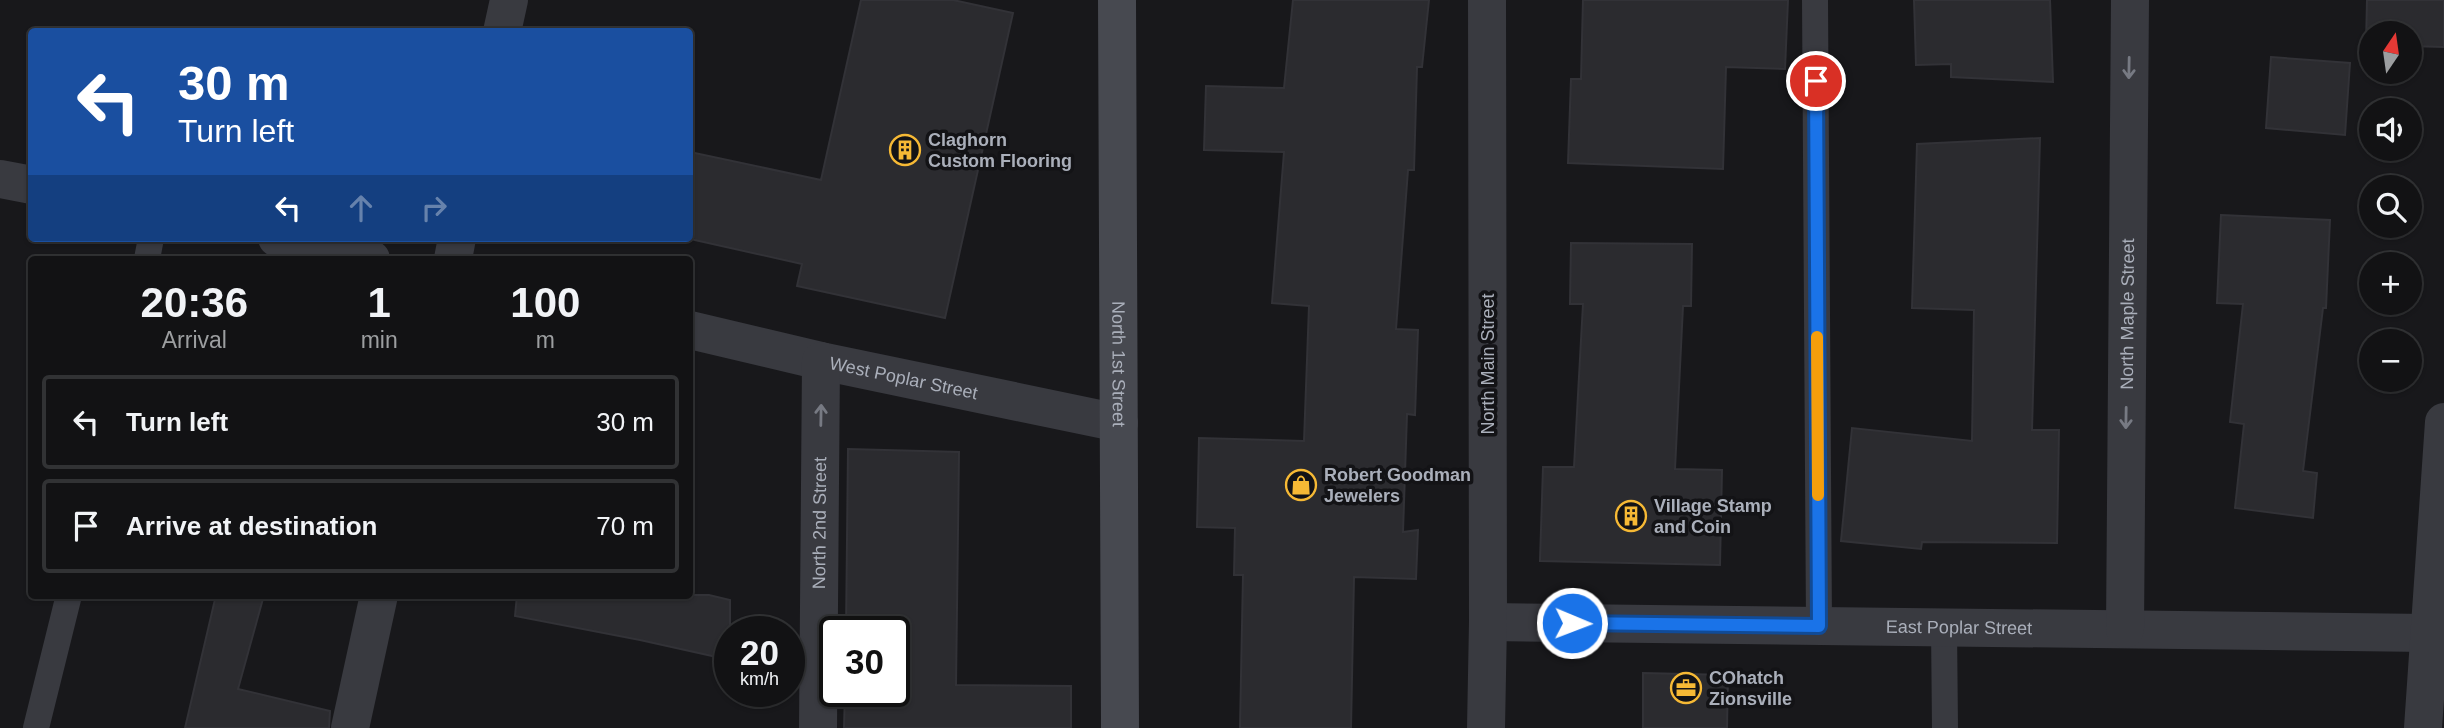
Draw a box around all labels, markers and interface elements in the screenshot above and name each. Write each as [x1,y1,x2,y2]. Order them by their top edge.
north arrow [2359,21,2422,84]
map controls [2359,21,2422,392]
pin [1786,51,1846,111]
icon: left [63,56,154,147]
text: 30 m [178,56,290,110]
one-way arrow [2122,56,2136,79]
icon: arrive [1797,62,1835,100]
button: sound [2359,98,2422,161]
text: Turn left [178,113,294,149]
place label: Claghorn Custom Flooring [928,130,1072,171]
building icon: Claghorn Custom Flooring [888,133,922,167]
button: search [2359,175,2422,238]
icon: left [269,189,307,227]
icon: ahead [342,189,380,227]
icon: right [415,189,453,227]
street label: North Maple Street [2117,238,2138,390]
button: + [2359,252,2422,315]
text: 20:36 [141,279,248,326]
text: 1 [367,279,391,326]
text: 100 [510,279,580,326]
street label: North Main Street [1478,293,1498,435]
street label: North 1st Street [1108,301,1129,427]
text: Arrival [162,327,227,353]
text: min [361,327,398,353]
text: m [536,327,555,353]
button: − [2359,329,2422,392]
street label: West Poplar Street [828,353,980,403]
icon: left [67,403,105,441]
one-way arrow [814,404,828,427]
one-way arrow [2119,406,2133,429]
text: Turn left [126,407,228,437]
text: 30 m [596,407,654,437]
street label: North 2nd Street [809,457,830,589]
place label: Robert Goodman Jewelers [1324,465,1471,506]
shop icon: Robert Goodman Jewelers [1284,468,1318,502]
place label: Village Stamp and Coin [1654,496,1772,537]
building icon: Village Stamp and Coin [1614,499,1648,533]
icon: arrive [67,507,105,545]
text: Arrive at destination [126,511,377,541]
text: 70 m [596,511,654,541]
position arrow [1535,586,1609,660]
speed limit sign: 30 [819,616,910,707]
street label: East Poplar Street [1886,617,2032,638]
text: 20 [740,633,779,672]
place label: COhatch Zionsville [1709,668,1792,709]
text: km/h [740,669,779,689]
office icon: COhatch Zionsville [1669,671,1703,705]

